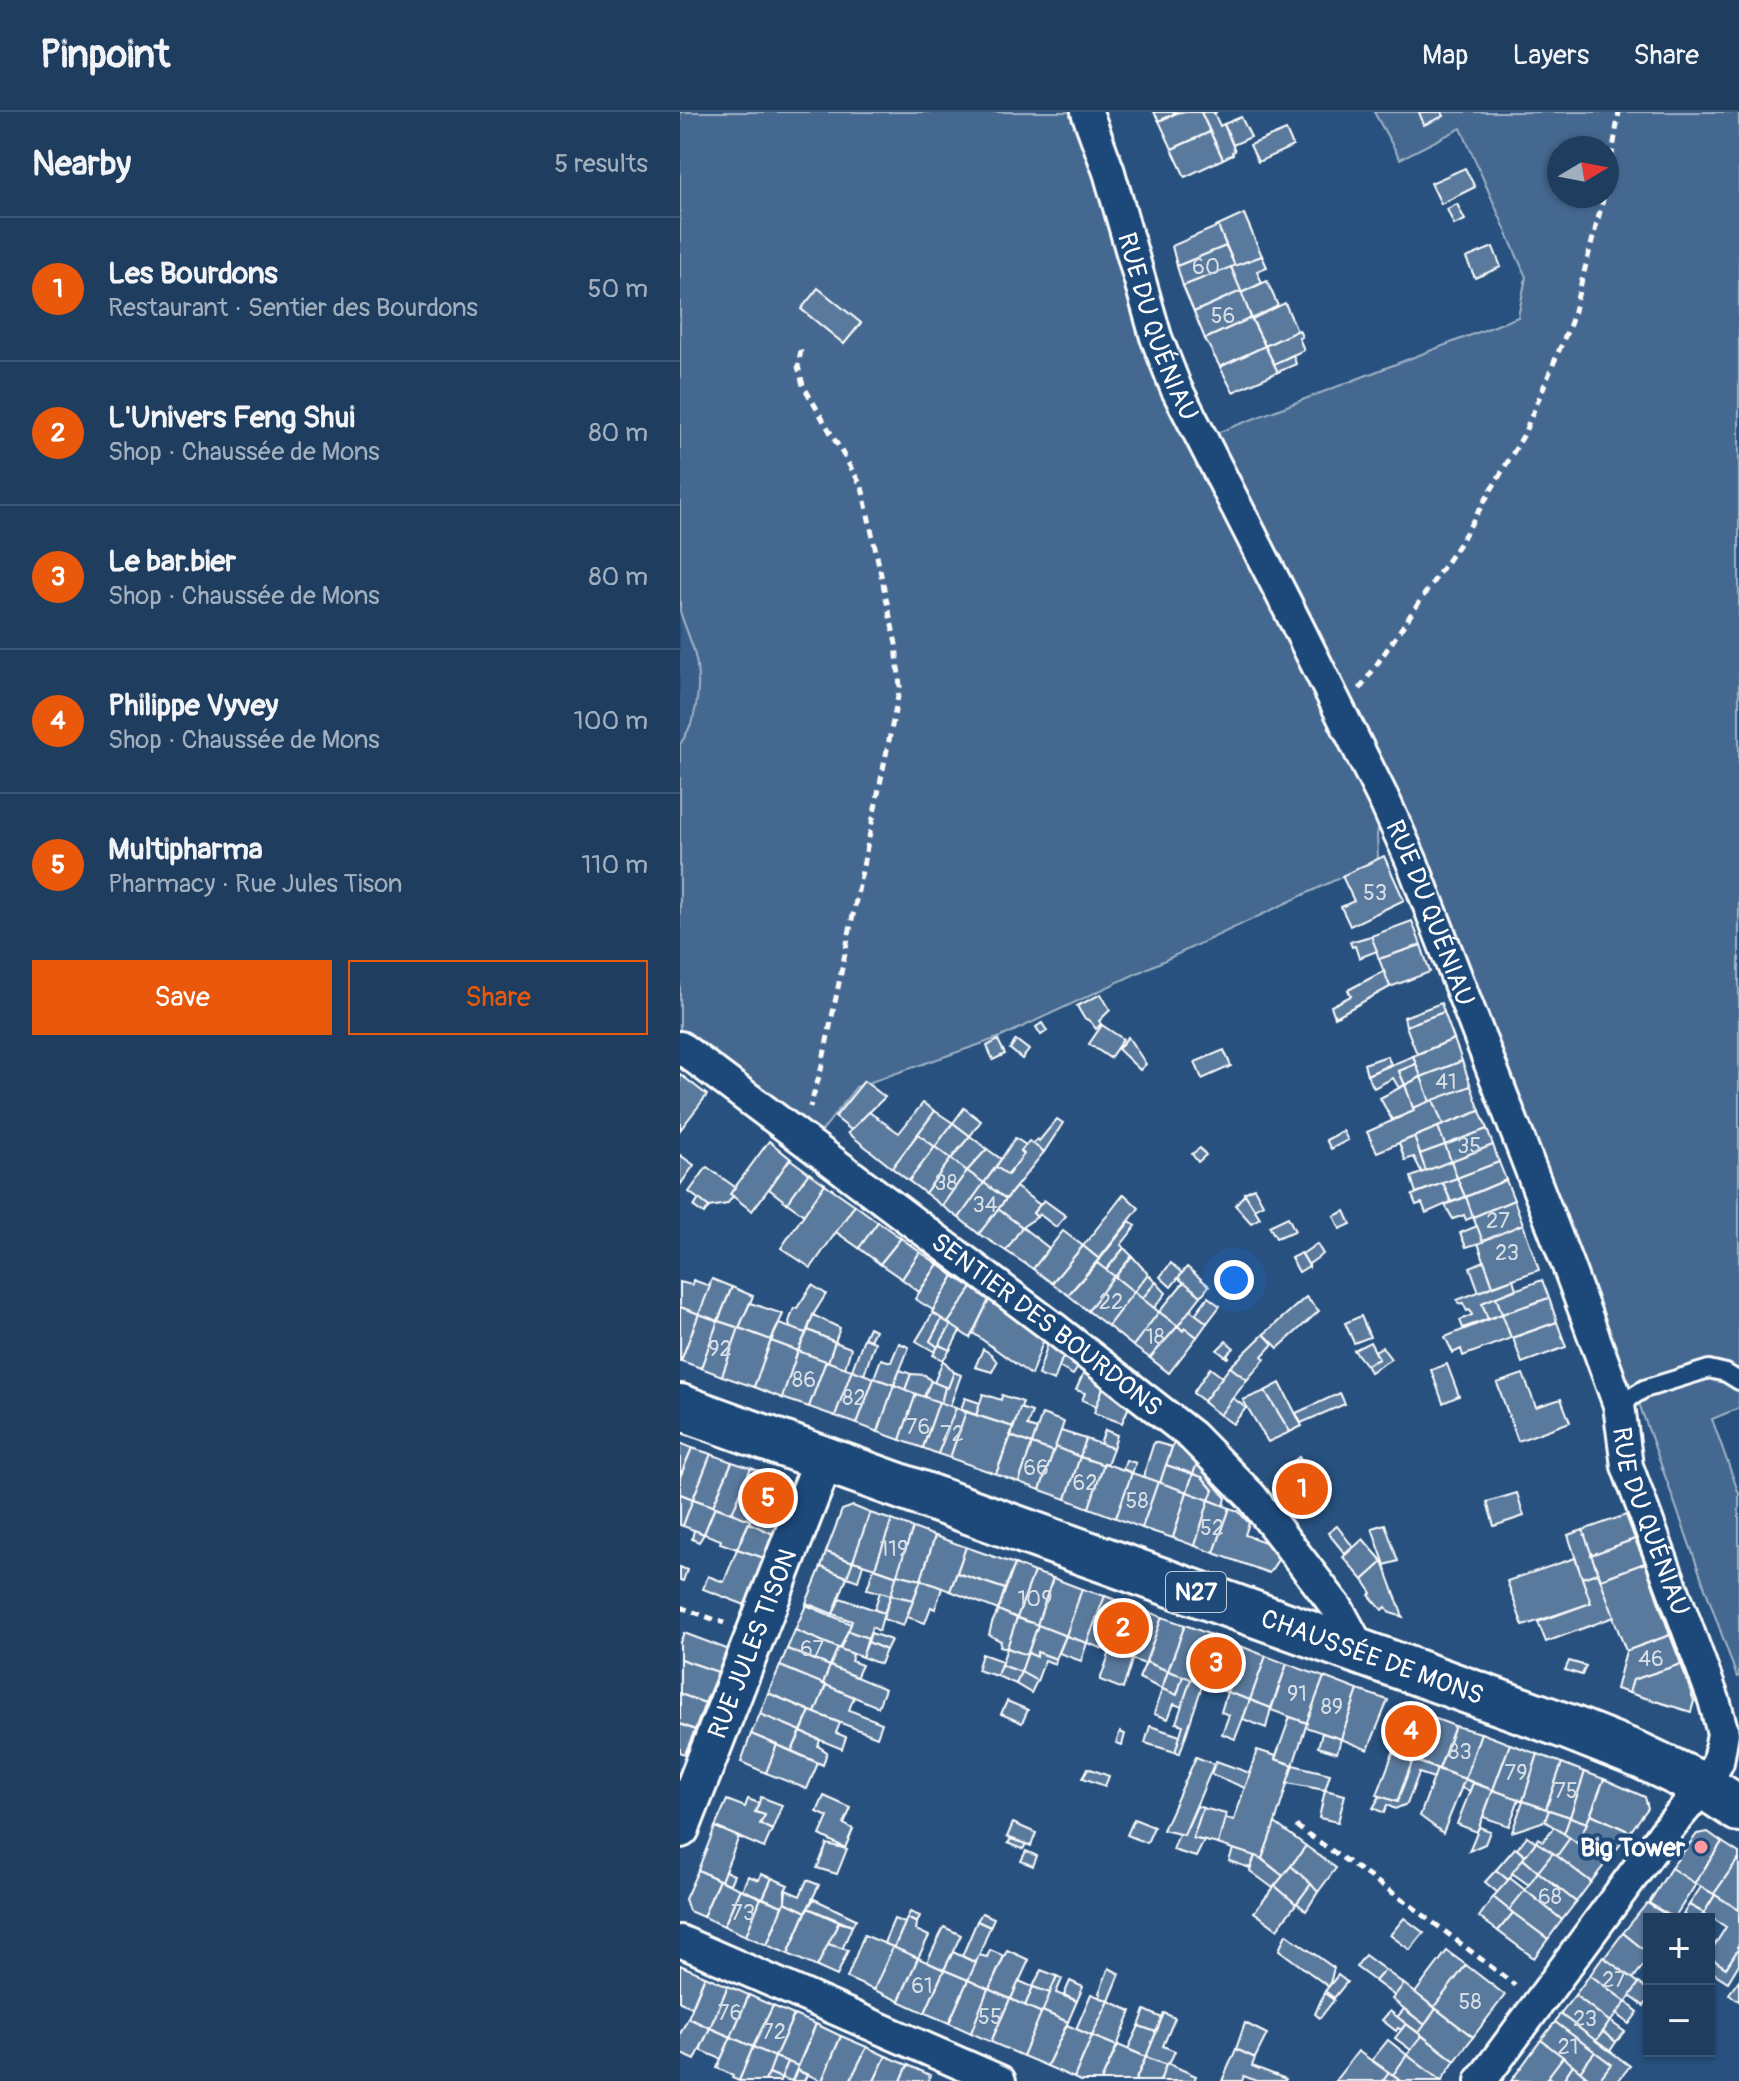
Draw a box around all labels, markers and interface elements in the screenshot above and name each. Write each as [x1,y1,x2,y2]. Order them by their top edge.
text: Pinpoint [40,31,170,79]
text: Map [1422,38,1468,73]
text: Layers [1512,38,1589,73]
text: Share [1633,38,1699,73]
north arrow [1547,136,1619,208]
text: Nearby [32,143,131,186]
text: 5 results [554,148,648,180]
street label: RUE DU QUÉNIAU [1110,229,1205,426]
house number: 60 [1192,253,1220,281]
text: Les Bourdons [108,255,278,292]
text: 1 [53,273,63,305]
text: 50 m [587,273,648,305]
text: Restaurant · Sentier des Bourdons [108,292,478,324]
house number: 56 [1211,302,1235,330]
text: L'Univers Feng Shui [108,399,355,436]
text: 2 [51,417,65,449]
text: 80 m [588,417,648,449]
text: Shop · Chaussée de Mons [108,436,380,468]
text: Le bar.bier [108,543,236,580]
text: 3 [51,561,65,593]
text: 80 m [588,561,648,593]
text: Shop · Chaussée de Mons [108,580,380,612]
text: Philippe Vyvey [108,687,278,724]
text: 4 [50,705,66,737]
text: 100 m [574,705,648,737]
text: Shop · Chaussée de Mons [108,724,380,756]
street label: RUE DU QUÉNIAU [1378,815,1481,1011]
text: Multipharma [108,831,263,868]
text: 5 [51,849,65,881]
text: 110 m [581,849,648,881]
text: Pharmacy · Rue Jules Tison [108,868,403,900]
house number: 53 [1363,879,1387,907]
button: Save [32,960,332,1035]
button: Share [348,960,648,1035]
house number: 41 [1435,1068,1457,1096]
house number: 35 [1457,1132,1481,1160]
house number: 38 [934,1169,958,1197]
house number: 34 [972,1191,998,1219]
house number: 27 [1486,1207,1510,1235]
street label: SENTIER DES BOURDONS [925,1226,1168,1424]
house number: 23 [1495,1239,1519,1267]
your location [1214,1260,1254,1300]
house number: 22 [1099,1288,1123,1316]
house number: 18 [1145,1323,1165,1351]
house number: 92 [708,1335,732,1363]
house number: 86 [792,1366,816,1394]
house number: 82 [842,1384,866,1412]
house number: 76 [906,1413,930,1441]
house number: 72 [940,1420,964,1448]
street label: RUE DU QUÉNIAU [1605,1425,1696,1620]
house number: 66 [1023,1454,1049,1482]
pin: 1 [1276,1459,1328,1519]
pin: 5 [742,1468,794,1528]
house number: 62 [1072,1469,1098,1497]
house number: 58 [1125,1487,1149,1515]
house number: 52 [1200,1514,1224,1542]
house number: 119 [880,1535,908,1563]
street label: RUE JULES TISON [701,1544,804,1743]
road number: N27 [1166,1572,1226,1612]
house number: 109 [1018,1585,1052,1613]
pin: 2 [1097,1598,1149,1658]
street label: CHAUSSÉE DE MONS [1256,1603,1488,1712]
pin: 3 [1190,1633,1242,1693]
house number: 67 [800,1635,824,1663]
house number: 46 [1638,1645,1664,1673]
house number: 91 [1287,1680,1307,1708]
house number: 89 [1321,1693,1343,1721]
pin: 4 [1385,1701,1437,1761]
house number: 83 [1448,1738,1472,1766]
house number: 79 [1505,1759,1527,1787]
house number: 75 [1554,1777,1578,1805]
place label: Big Tower [1580,1832,1686,1864]
marker: Big Tower [1692,1838,1710,1856]
house number: 68 [1538,1883,1562,1911]
house number: 73 [731,1899,755,1927]
map controls [1643,1913,1715,2057]
button: + [1643,1913,1715,1985]
house number: 27 [1602,1966,1626,1994]
house number: 61 [911,1972,933,2000]
button: − [1643,1985,1715,2057]
house number: 58 [1458,1988,1482,2016]
house number: 76 [718,1999,742,2027]
house number: 55 [978,2003,1002,2031]
house number: 23 [1573,2005,1597,2033]
house number: 72 [762,2018,786,2046]
house number: 21 [1558,2033,1578,2061]

